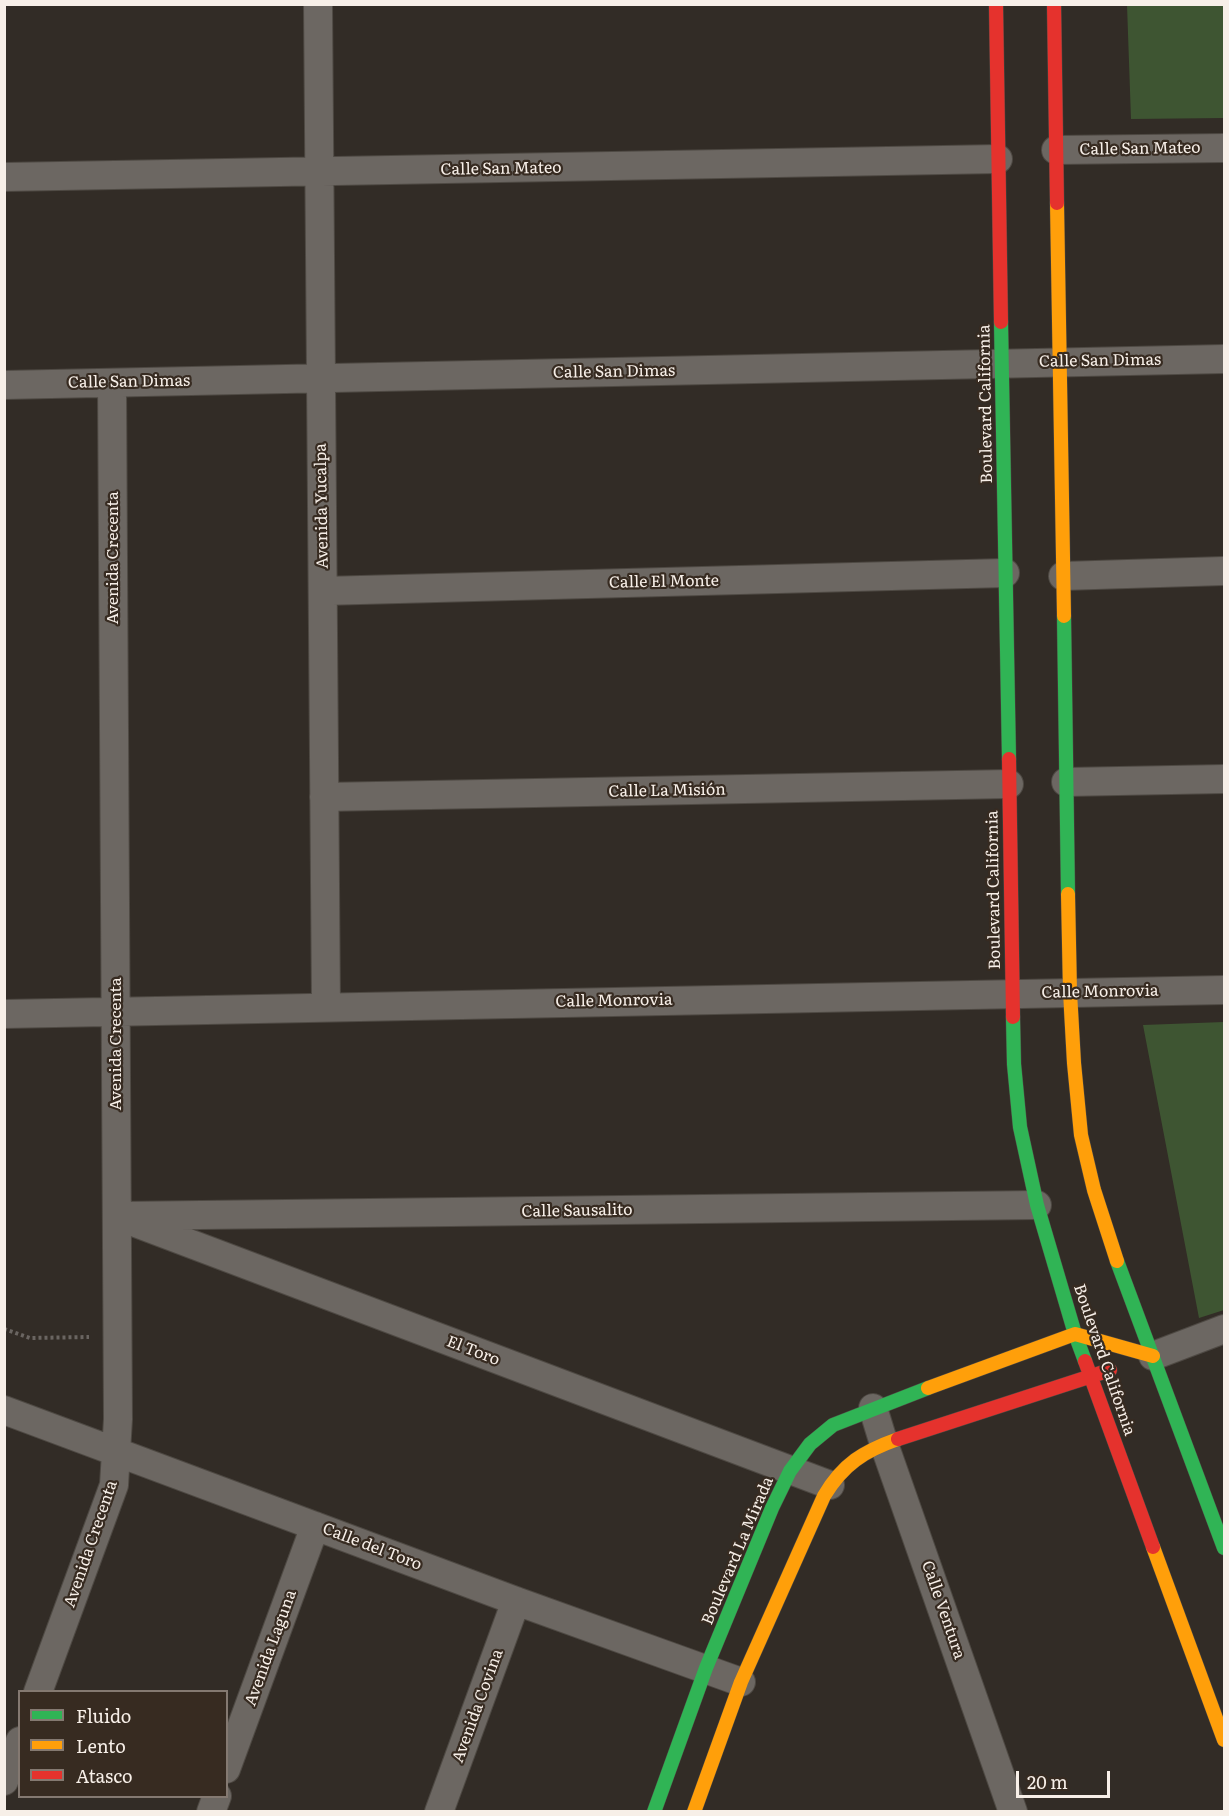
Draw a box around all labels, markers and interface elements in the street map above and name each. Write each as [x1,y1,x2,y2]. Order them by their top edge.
street label: Calle San Mateo [1079,138,1201,160]
street label: Calle San Mateo [440,158,562,180]
street label: Boulevard California [975,324,997,484]
street label: Calle San Dimas [1039,350,1161,372]
street label: Calle San Dimas [553,361,675,383]
street label: Calle San Dimas [68,371,190,393]
street label: Avenida Yucalpa [311,443,333,569]
street label: Avenida Crecenta [103,491,123,625]
street label: Calle El Monte [609,571,719,593]
street label: Calle La Misión [608,780,726,802]
street label: Boulevard California [983,810,1005,970]
street label: Avenida Crecenta [106,977,126,1111]
street label: Calle Monrovia [1041,981,1159,1003]
street label: Calle Monrovia [555,990,673,1012]
street label: Calle Sausalito [521,1200,633,1222]
street label: Boulevard California [1069,1282,1139,1438]
street label: El Toro [444,1332,502,1370]
street label: Boulevard La Mirada [698,1474,778,1628]
street label: Avenida Crecenta [60,1478,122,1610]
street label: Calle del Toro [320,1519,424,1575]
street label: Calle Ventura [917,1558,969,1662]
street label: Avenida Laguna [241,1587,301,1709]
street label: Avenida Covina [449,1647,507,1765]
legend [18,1690,228,1798]
text: Fluido [76,1702,131,1729]
text: Lento [76,1732,126,1759]
scale bar [1019,1759,1114,1797]
text: Atasco [76,1762,133,1789]
text: 20 m [1027,1768,1068,1795]

